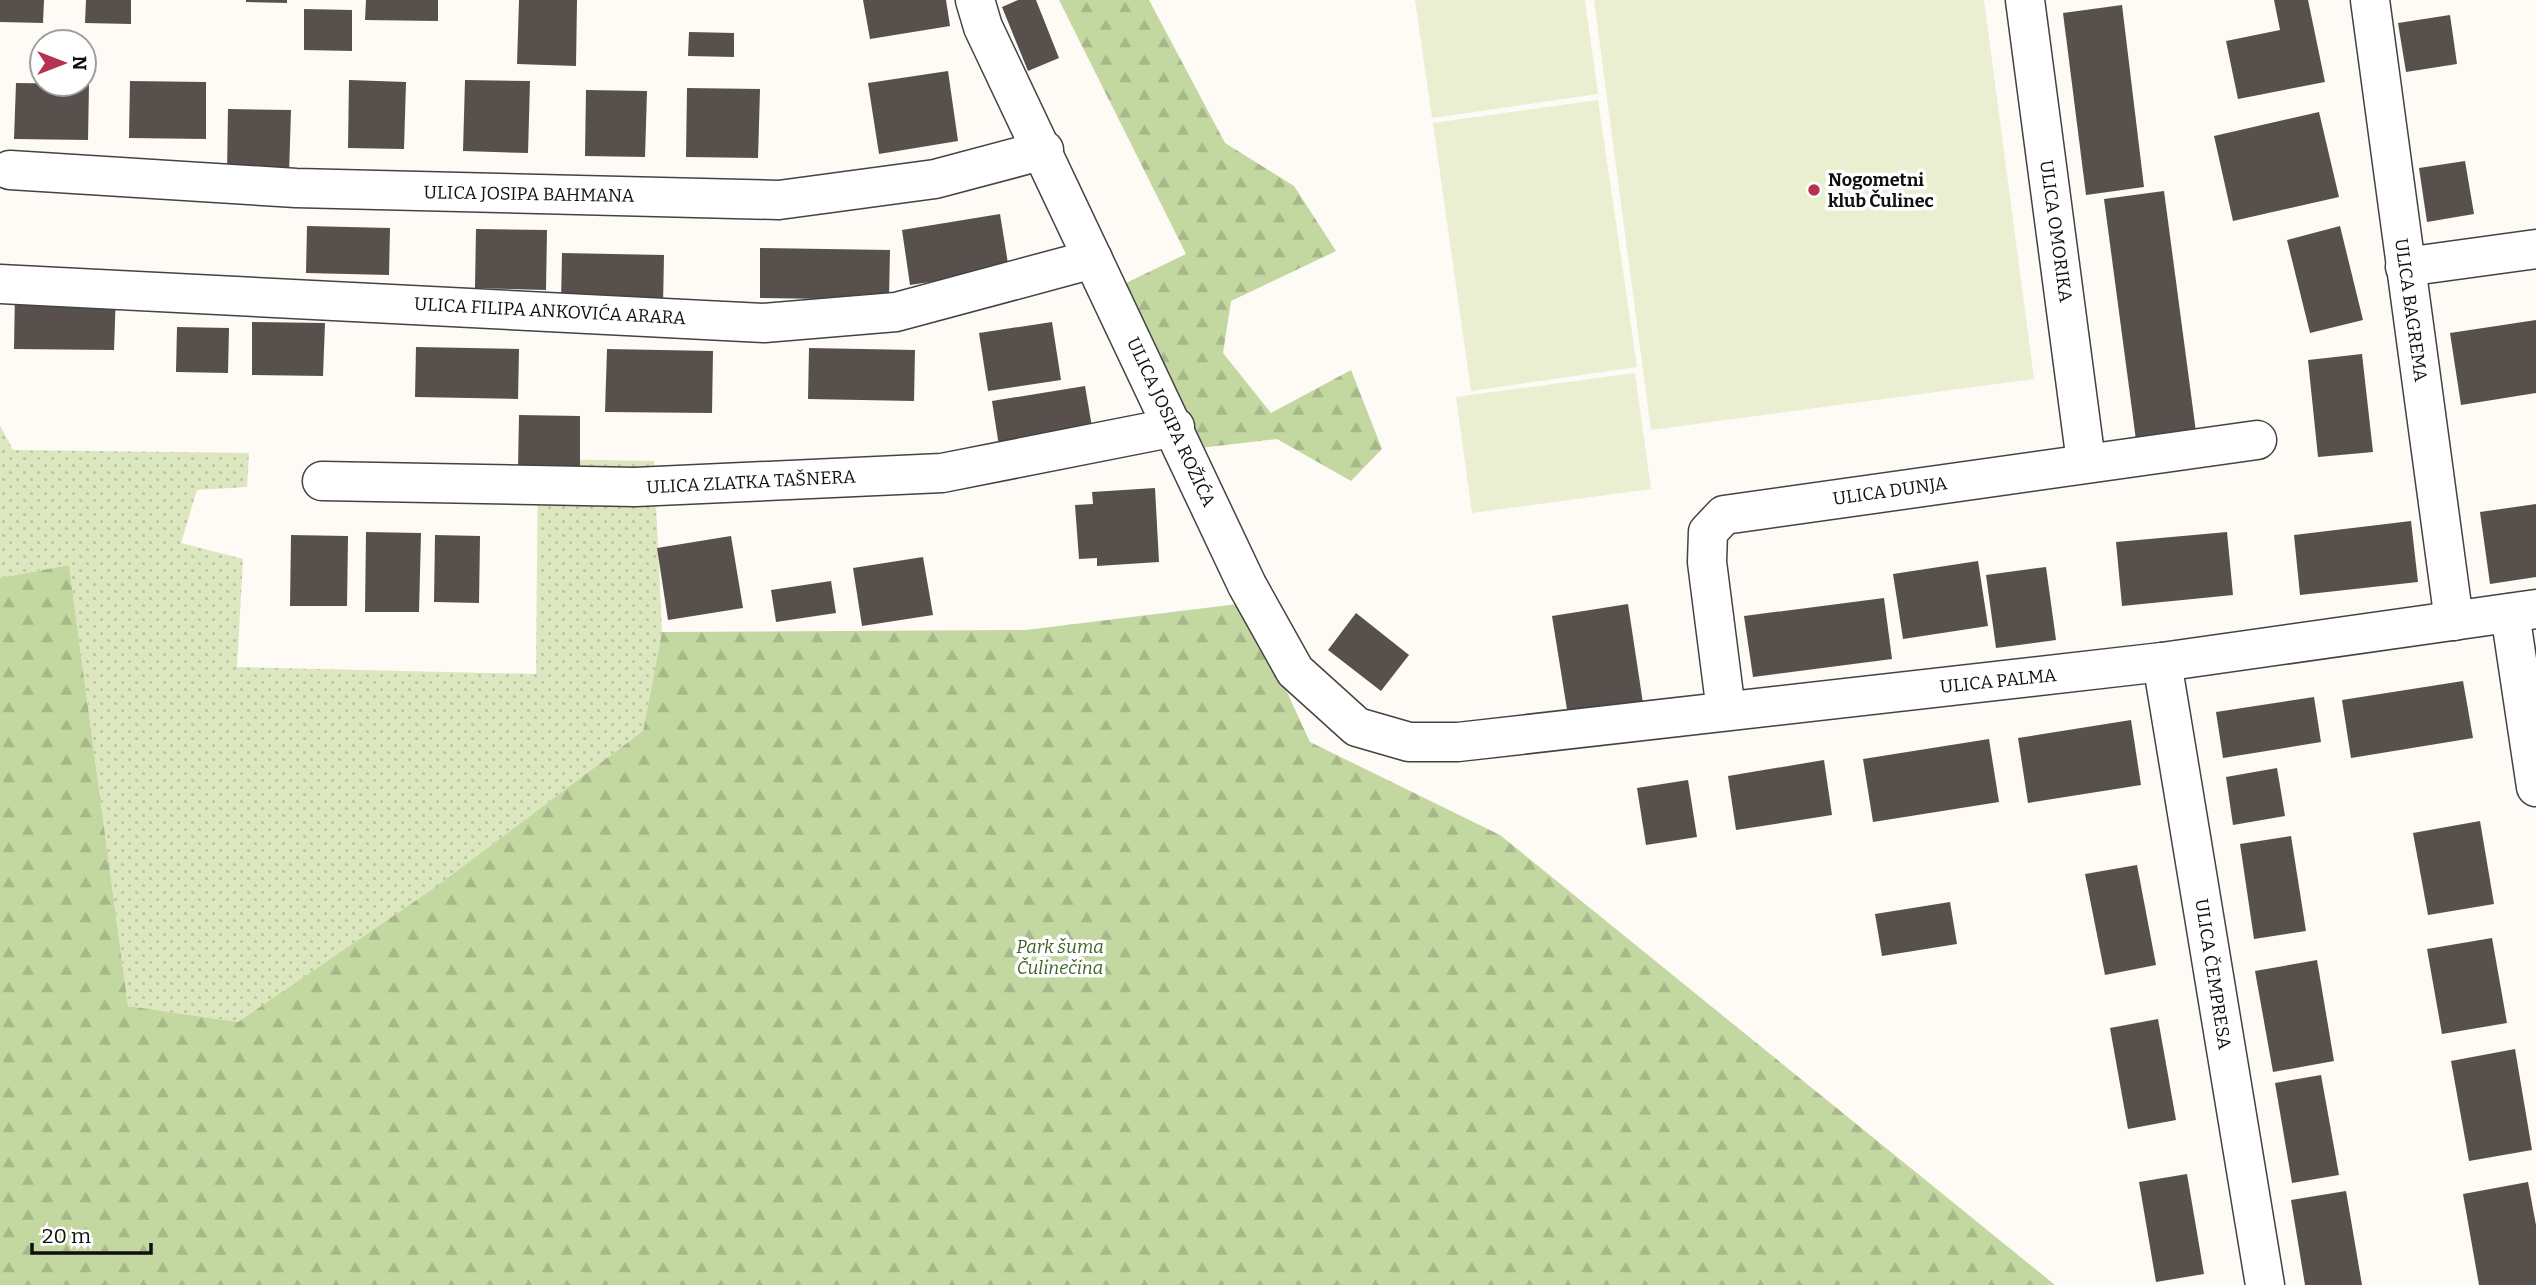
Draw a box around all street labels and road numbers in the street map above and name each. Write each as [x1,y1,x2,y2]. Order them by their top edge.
street label: ULICA OMORIKA [2035,159,2077,304]
street label: ULICA JOSIPA BAHMANA [423,181,635,207]
street label: ULICA BAGREMA [2390,237,2432,383]
street label: ULICA FILIPA ANKOVIĆA ARARA [413,293,687,329]
street label: ULICA JOSIPA ROŽIĆA [1122,334,1220,510]
street label: ULICA ZLATKA TAŠNERA [646,466,856,498]
street label: ULICA DUNJA [1831,472,1949,510]
street label: ULICA PALMA [1939,664,2058,698]
street label: ULICA ČEMPRESA [2190,897,2236,1051]

